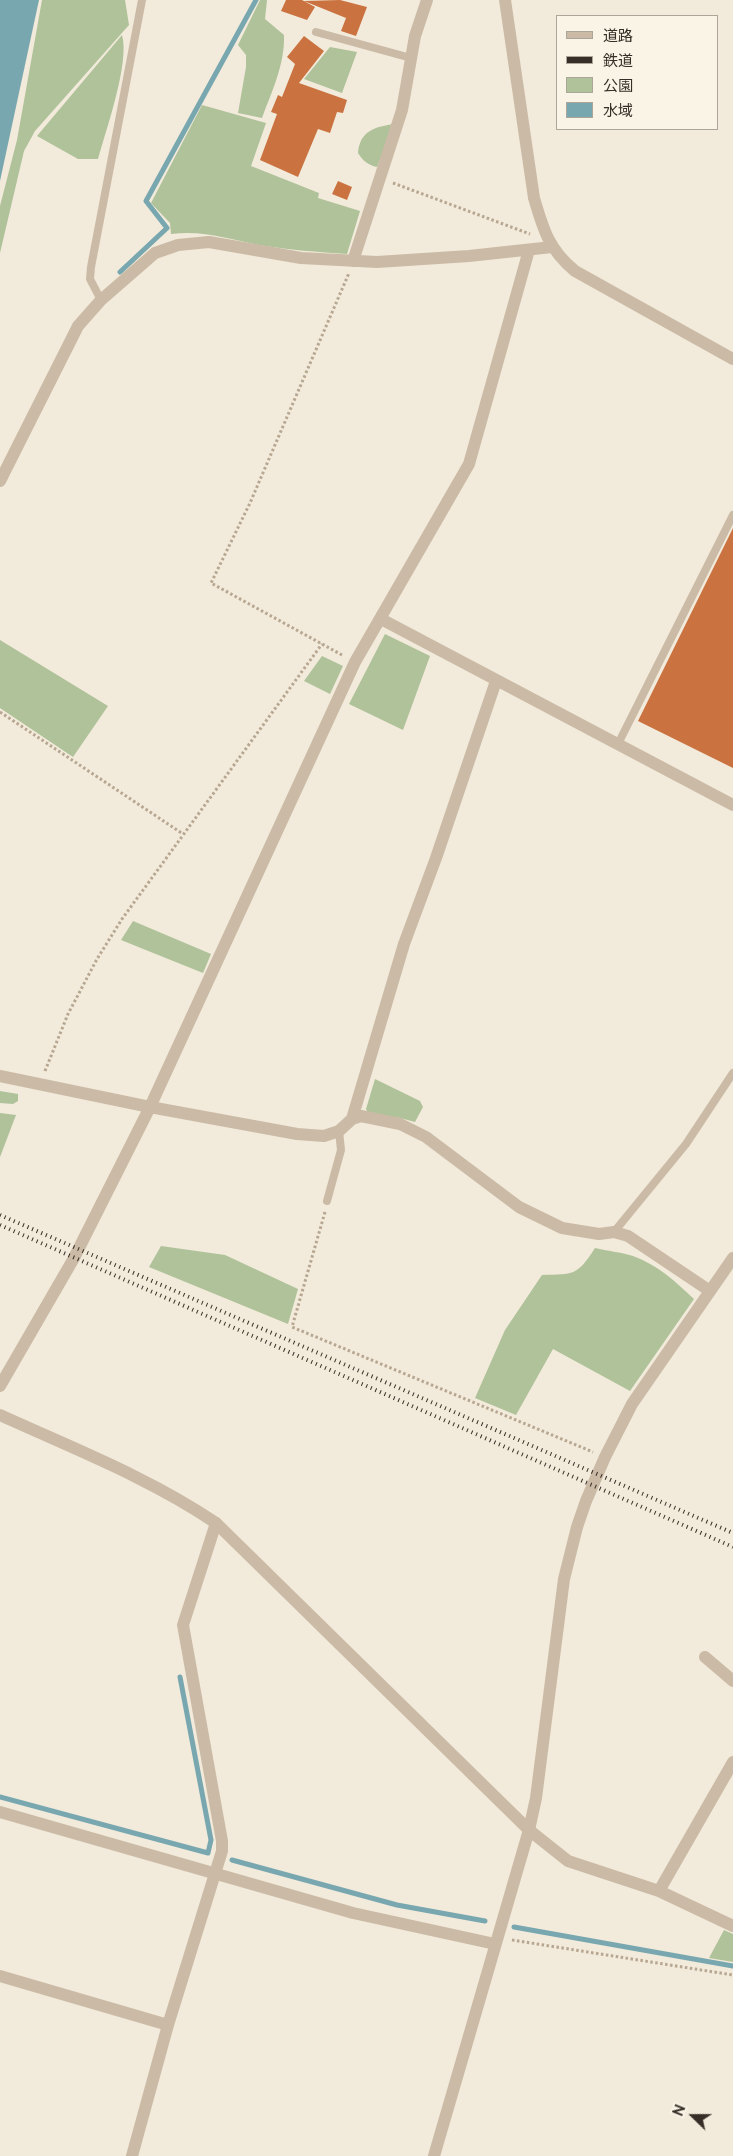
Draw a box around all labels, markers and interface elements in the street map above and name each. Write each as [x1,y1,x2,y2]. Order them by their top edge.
legend [556,15,718,130]
text: 道路 [603,27,633,45]
text: 鉄道 [603,52,633,70]
text: 公園 [603,77,633,95]
text: 水域 [603,102,633,120]
north arrow [668,2091,718,2141]
text: N [670,2102,689,2118]

